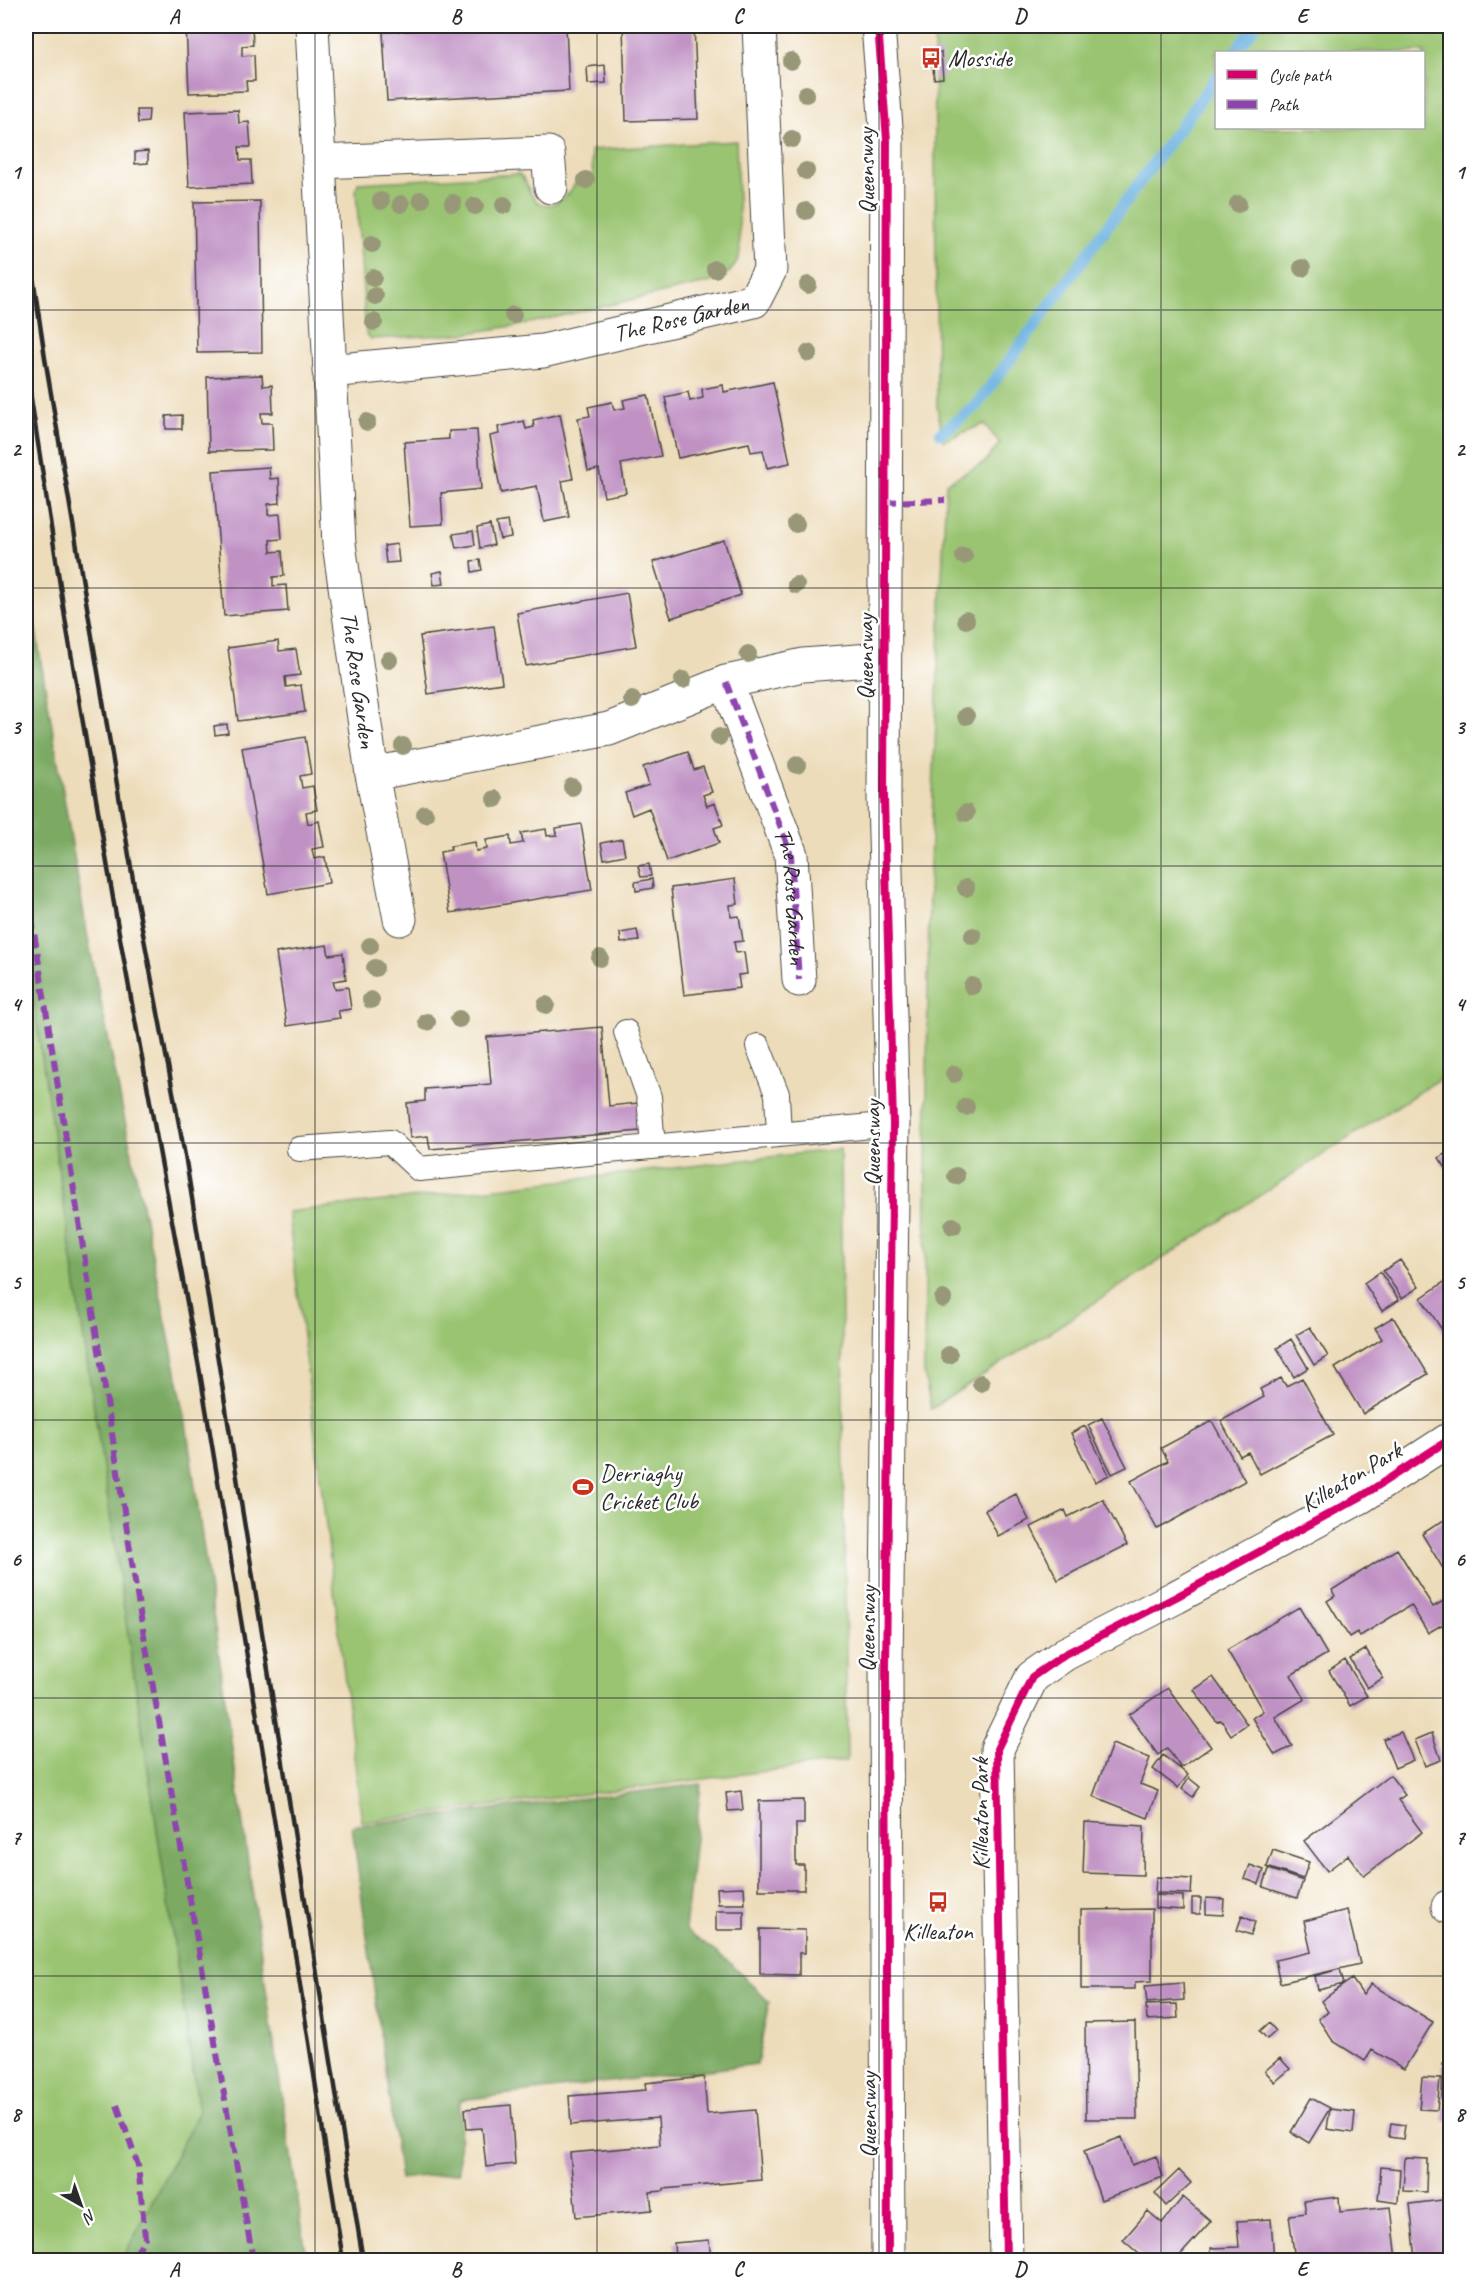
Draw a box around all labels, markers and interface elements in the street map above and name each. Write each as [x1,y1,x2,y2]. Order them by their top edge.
text: A [169,4,181,29]
text: B [451,4,463,29]
text: C [733,4,745,29]
text: D [1014,4,1028,29]
text: E [1297,4,1311,29]
place label: Mosside [948,43,1014,73]
bus stop icon: Mosside [919,46,943,70]
legend [1215,51,1425,129]
text: Cycle path [1269,64,1332,86]
text: Path [1269,94,1299,116]
street label: Queensway [850,126,882,214]
text: 1 [12,160,23,185]
text: 1 [1456,160,1467,185]
street label: The Rose Garden [611,288,752,349]
text: 2 [12,437,23,462]
text: 2 [1456,437,1467,462]
street label: The Rose Garden [334,610,383,750]
street label: Queensway [850,612,880,700]
text: 3 [12,715,23,740]
text: 3 [1456,715,1467,740]
street label: The Rose Garden [767,824,813,966]
text: 4 [12,992,24,1017]
text: 4 [1456,992,1468,1017]
street label: Queensway [857,1098,887,1186]
text: 5 [12,1270,23,1295]
text: 5 [1456,1270,1467,1295]
street label: Killeaton Park [1295,1434,1409,1519]
place label: Derriaghy Cricket Club [600,1458,700,1516]
sports icon: Derriaghy Cricket Club [571,1475,595,1499]
text: 6 [11,1547,22,1572]
text: 6 [1455,1547,1466,1572]
street label: Queensway [851,1584,883,1672]
street label: Killeaton Park [965,1756,995,1870]
text: 7 [12,1825,23,1850]
text: 7 [1456,1825,1467,1850]
bus stop icon: Killeaton [926,1890,950,1914]
place label: Killeaton [903,1916,974,1946]
street label: Queensway [853,2070,883,2158]
text: 8 [12,2102,24,2127]
text: 8 [1456,2102,1468,2127]
north arrow [51,2175,111,2235]
text: N [77,2205,100,2229]
text: A [169,2257,181,2282]
text: B [451,2257,463,2282]
text: C [733,2257,745,2282]
text: D [1014,2257,1028,2282]
text: E [1297,2257,1311,2282]

